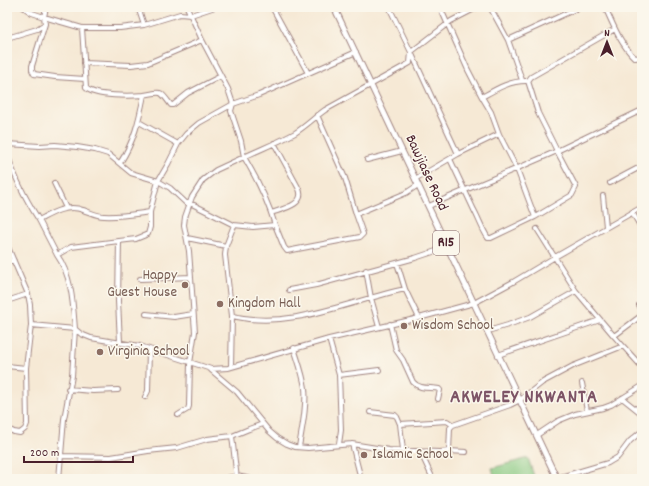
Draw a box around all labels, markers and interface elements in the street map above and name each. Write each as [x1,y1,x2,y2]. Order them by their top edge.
north arrow [587,22,627,62]
text: N [604,26,610,42]
street label: Bawjiase Road [399,131,453,215]
road number: R15 [433,231,459,255]
place label: Happy Guest House [107,265,178,304]
marker: Happy Guest House [180,280,190,290]
place label: Kingdom Hall [228,293,301,315]
marker: Kingdom Hall [215,299,225,309]
place label: Wisdom School [412,315,494,337]
marker: Wisdom School [399,321,409,331]
place label: Virginia School [108,341,190,363]
marker: Virginia School [95,347,105,357]
district label: AKWELEY NKWANTA [450,385,598,412]
scale bar [24,438,133,464]
place label: Islamic School [372,444,453,466]
text: 200 m [30,445,59,462]
marker: Islamic School [359,450,369,460]

